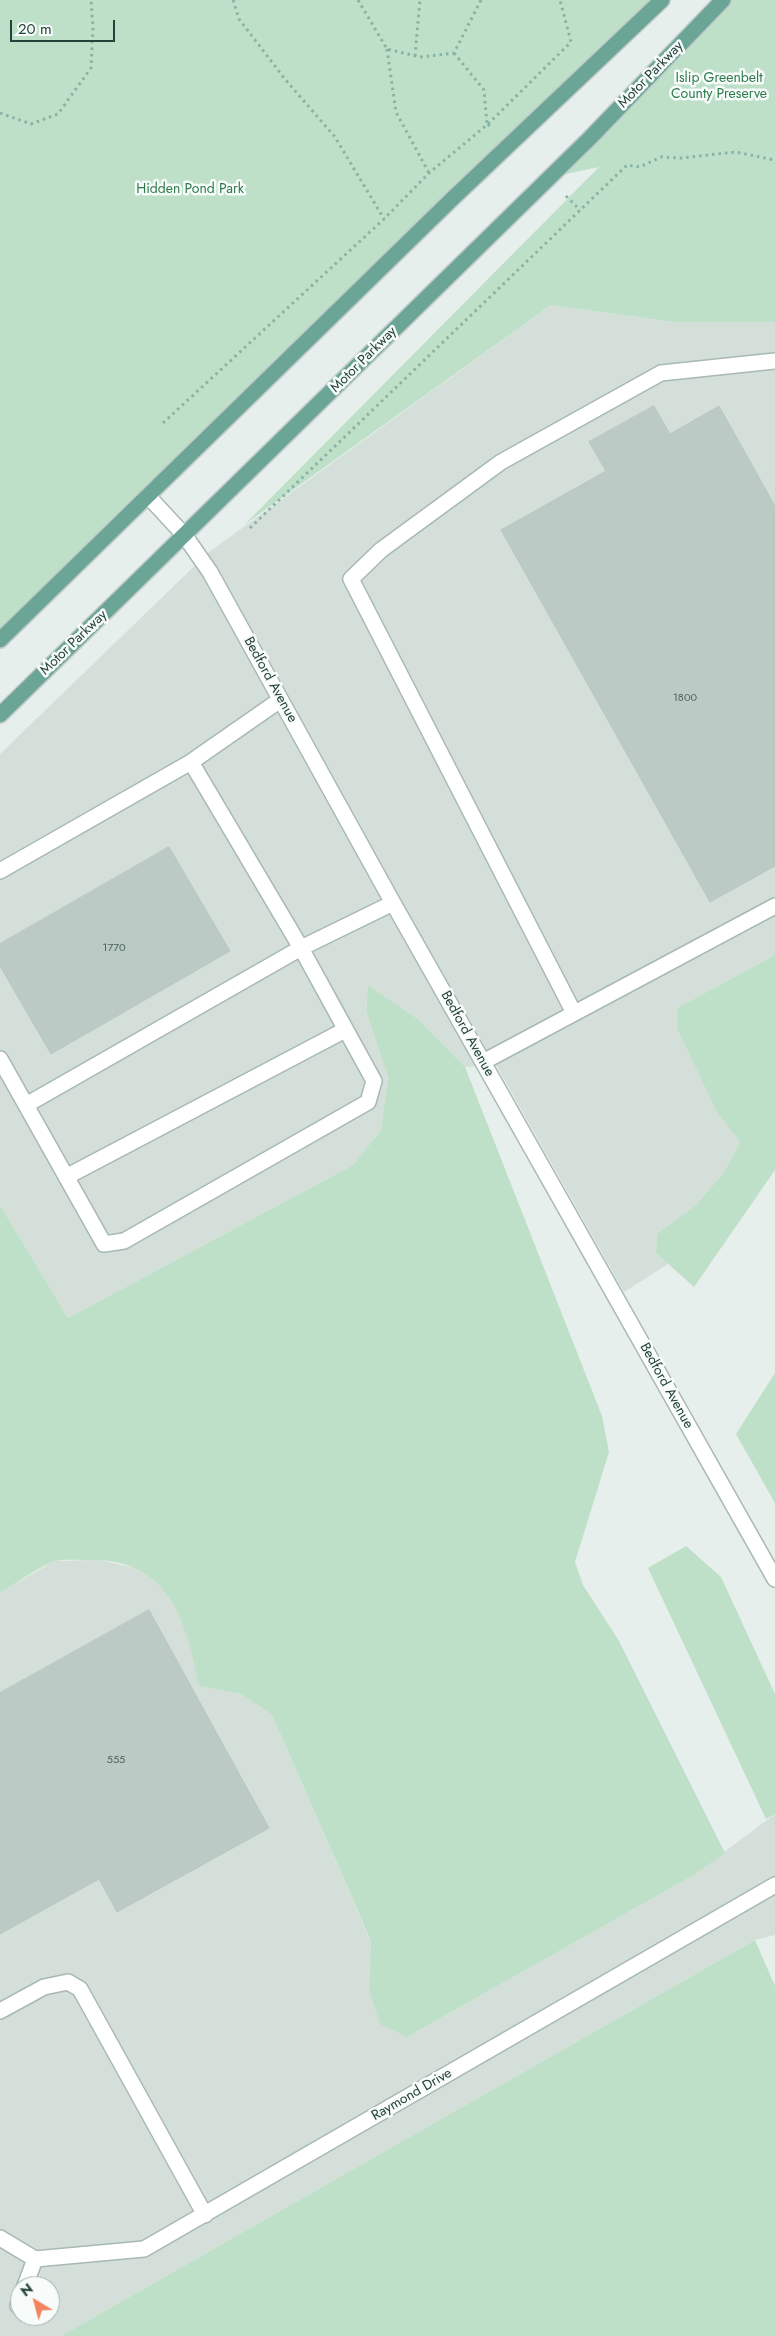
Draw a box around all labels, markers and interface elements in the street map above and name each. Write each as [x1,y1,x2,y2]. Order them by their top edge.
scale bar [12,10,118,42]
text: 20 m [18,18,52,40]
street label: Motor Parkway [615,38,687,112]
park label: Islip Greenbelt County Preserve [671,71,767,104]
park label: Hidden Pond Park [136,182,244,198]
street label: Motor Parkway [327,323,401,397]
street label: Motor Parkway [37,607,111,679]
street label: Bedford Avenue [240,634,300,726]
house number: 1800 [673,691,697,705]
house number: 1770 [102,941,126,955]
street label: Bedford Avenue [437,988,497,1080]
street label: Bedford Avenue [636,1340,696,1432]
house number: 555 [107,1753,125,1767]
street label: Raymond Drive [369,2065,455,2125]
north arrow [10,2276,60,2326]
text: N [16,2278,37,2301]

